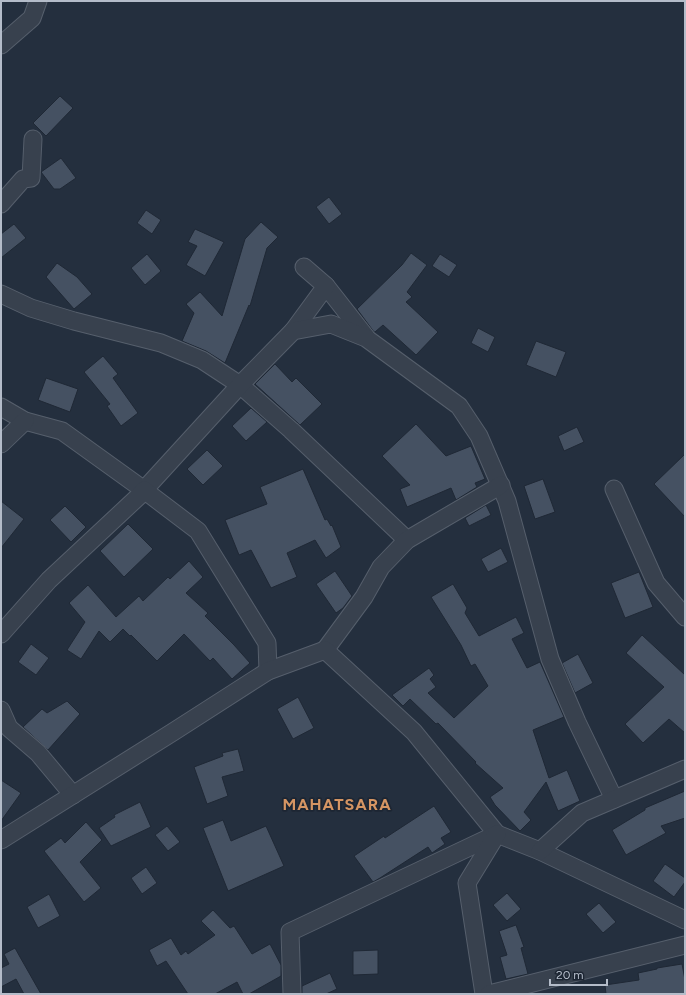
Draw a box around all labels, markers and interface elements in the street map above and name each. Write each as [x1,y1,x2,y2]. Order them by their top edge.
district label: MAHATSARA [282,795,392,814]
scale bar [550,961,607,987]
text: 20 m [556,968,584,982]

